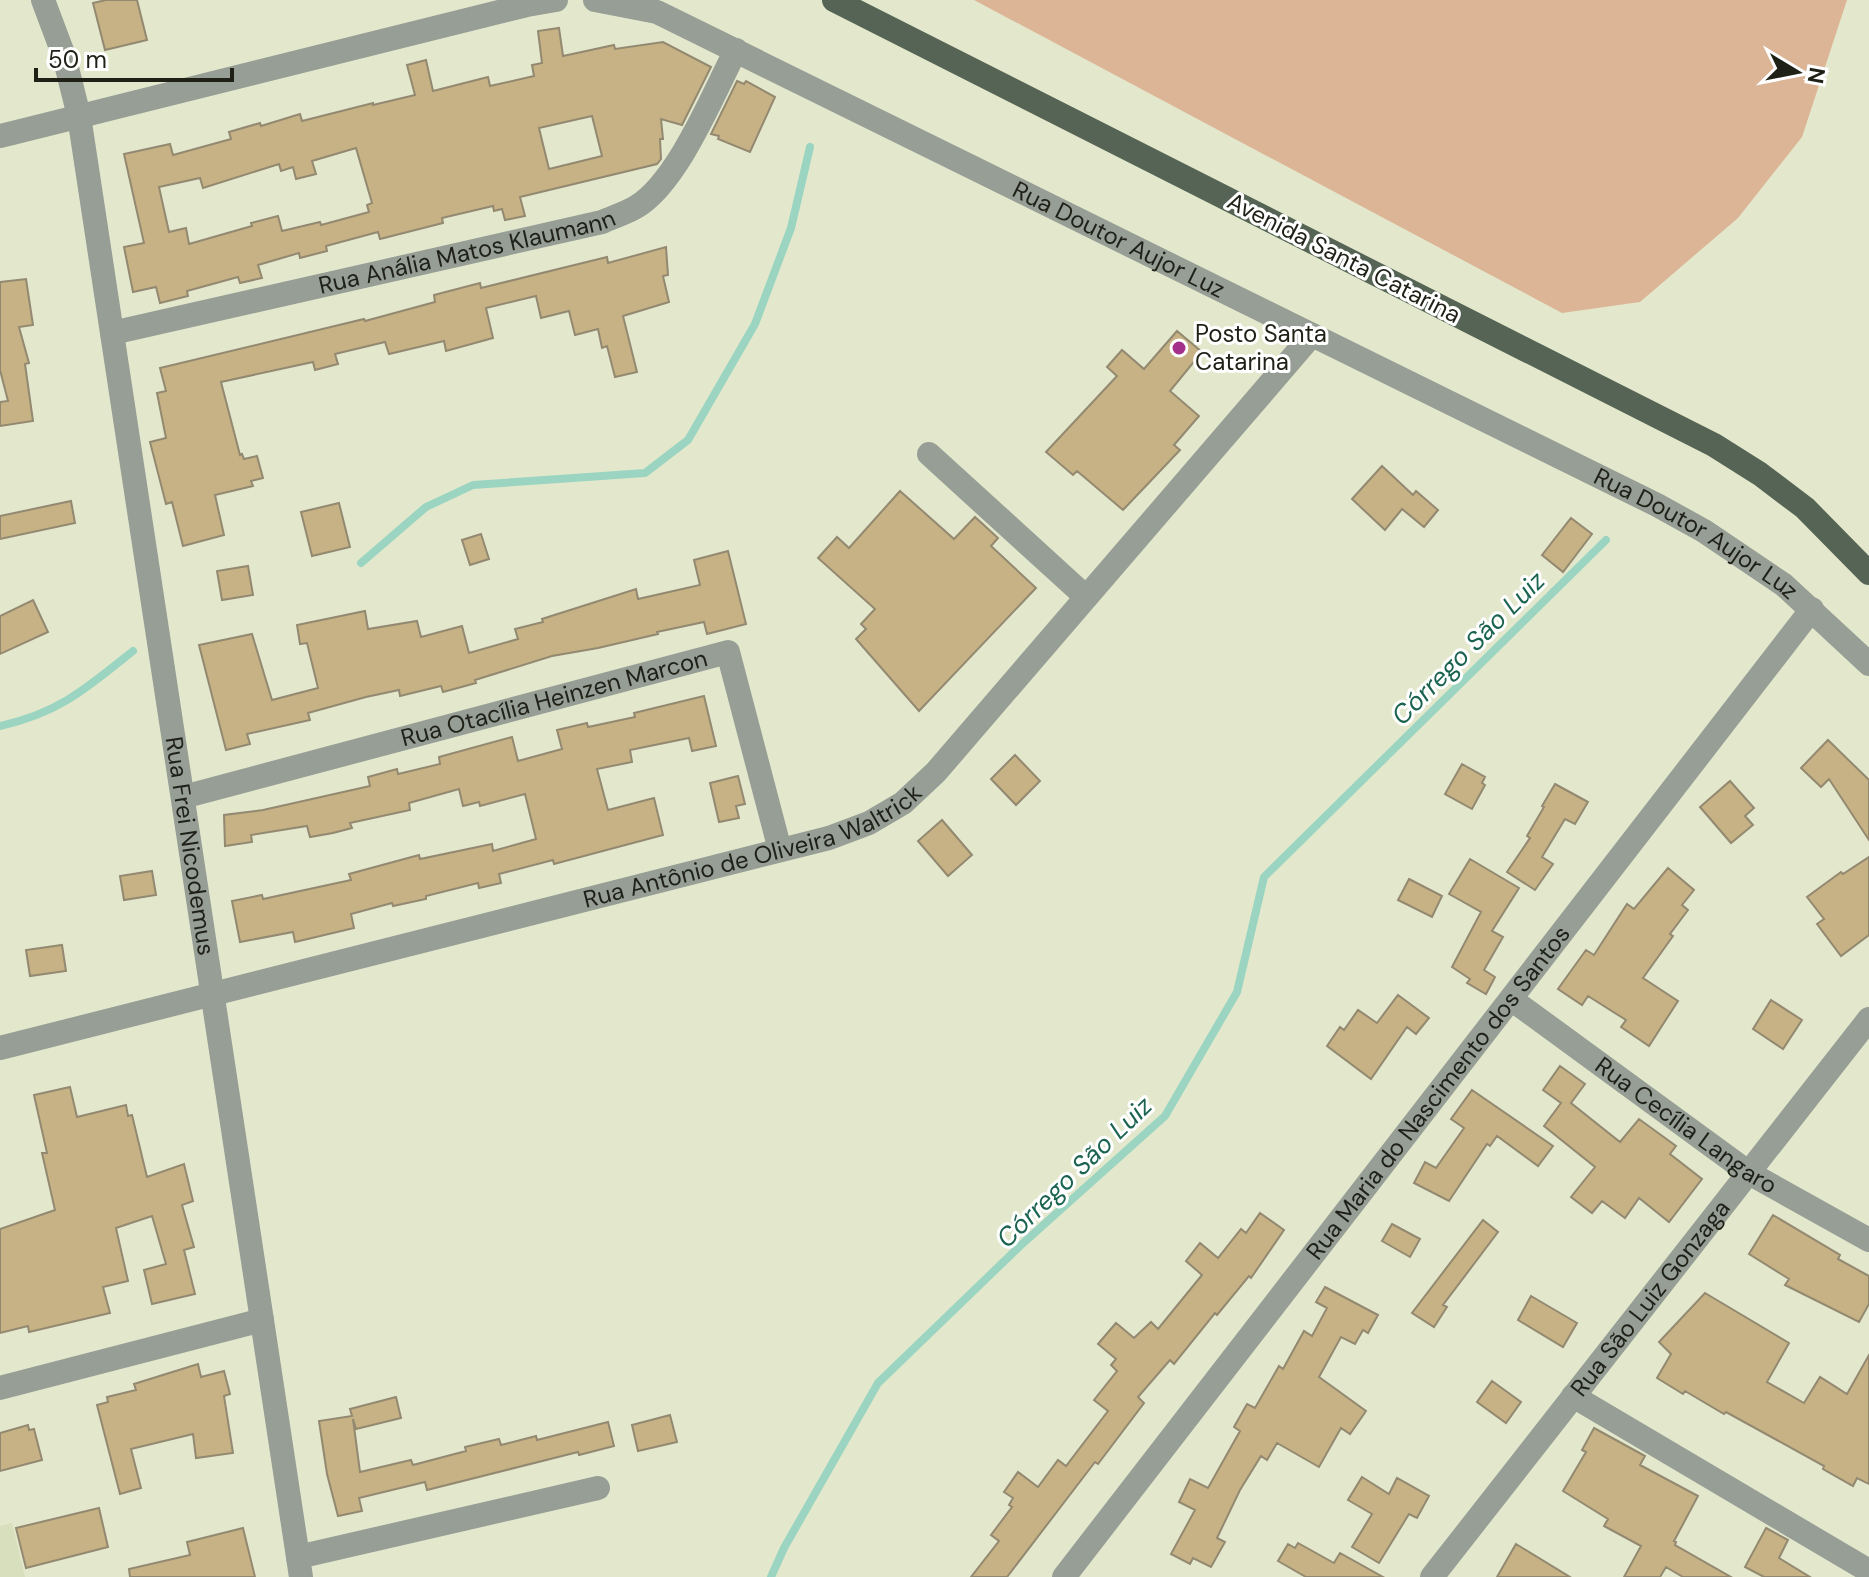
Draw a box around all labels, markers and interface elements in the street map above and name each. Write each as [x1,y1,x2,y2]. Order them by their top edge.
scale bar [36,32,232,82]
north arrow [1757,32,1837,112]
text: 50 m [48,44,107,75]
text: N [1801,65,1832,86]
street label: Rua Doutor Aujor Luz [1008,174,1230,305]
street label: Avenida Santa Catarina [1222,185,1466,330]
street label: Rua Anália Matos Klaumann [315,202,620,301]
place label: Posto Santa Catarina [1195,318,1327,377]
marker: Posto Santa Catarina [1170,339,1188,357]
street label: Rua Doutor Aujor Luz [1589,460,1805,606]
water label: Córrego São Luiz [1384,563,1553,732]
street label: Rua Otacília Heinzen Marcon [397,642,711,753]
street label: Rua Frei Nicodemus [159,734,222,957]
street label: Rua Antônio de Oliveira Waltrick [580,777,928,915]
street label: Rua Maria do Nascimento dos Santos [1299,919,1577,1266]
street label: Rua Cecília Langaro [1589,1050,1783,1200]
water label: Córrego São Luiz [989,1088,1160,1255]
street label: Rua São Luiz Gonzaga [1563,1193,1737,1403]

